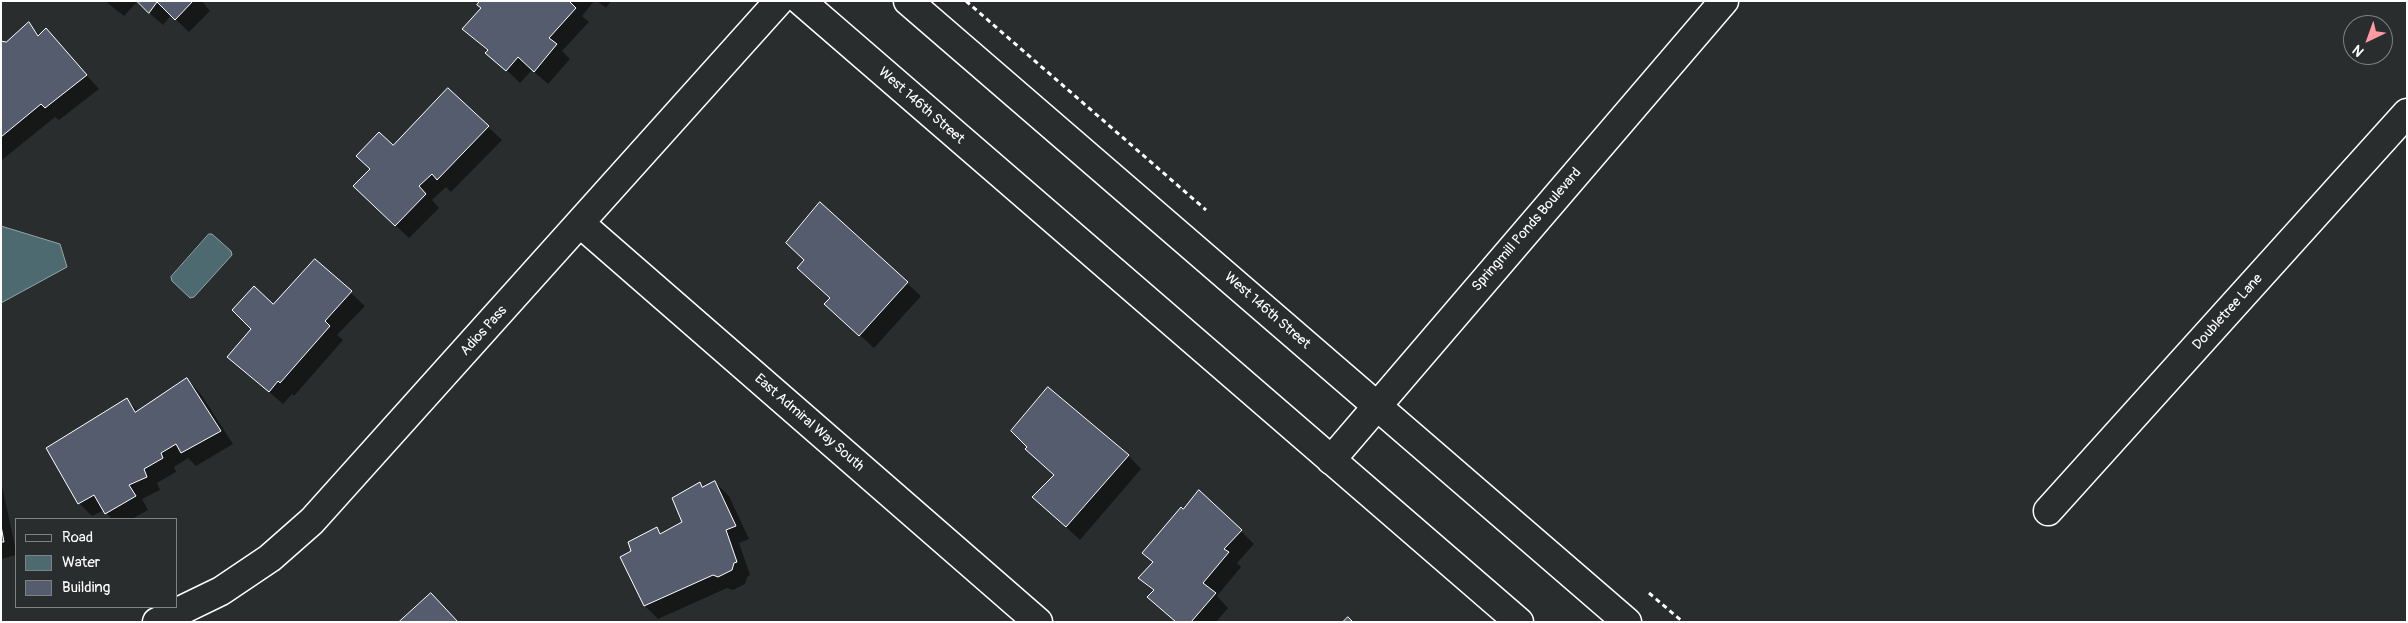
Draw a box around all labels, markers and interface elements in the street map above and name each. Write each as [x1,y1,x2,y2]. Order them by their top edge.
north arrow [2343,15,2393,65]
text: N [2349,41,2368,60]
street label: West 146th Street [874,64,968,148]
street label: Springmill Ponds Boulevard [1469,165,1585,295]
street label: West 146th Street [1220,269,1314,353]
street label: Doubletree Lane [2189,271,2267,353]
street label: Adios Pass [457,303,511,359]
street label: East Admiral Way South [751,371,867,475]
legend [15,518,178,608]
text: Road [62,528,93,547]
text: Water [62,553,100,572]
text: Building [62,578,110,597]

